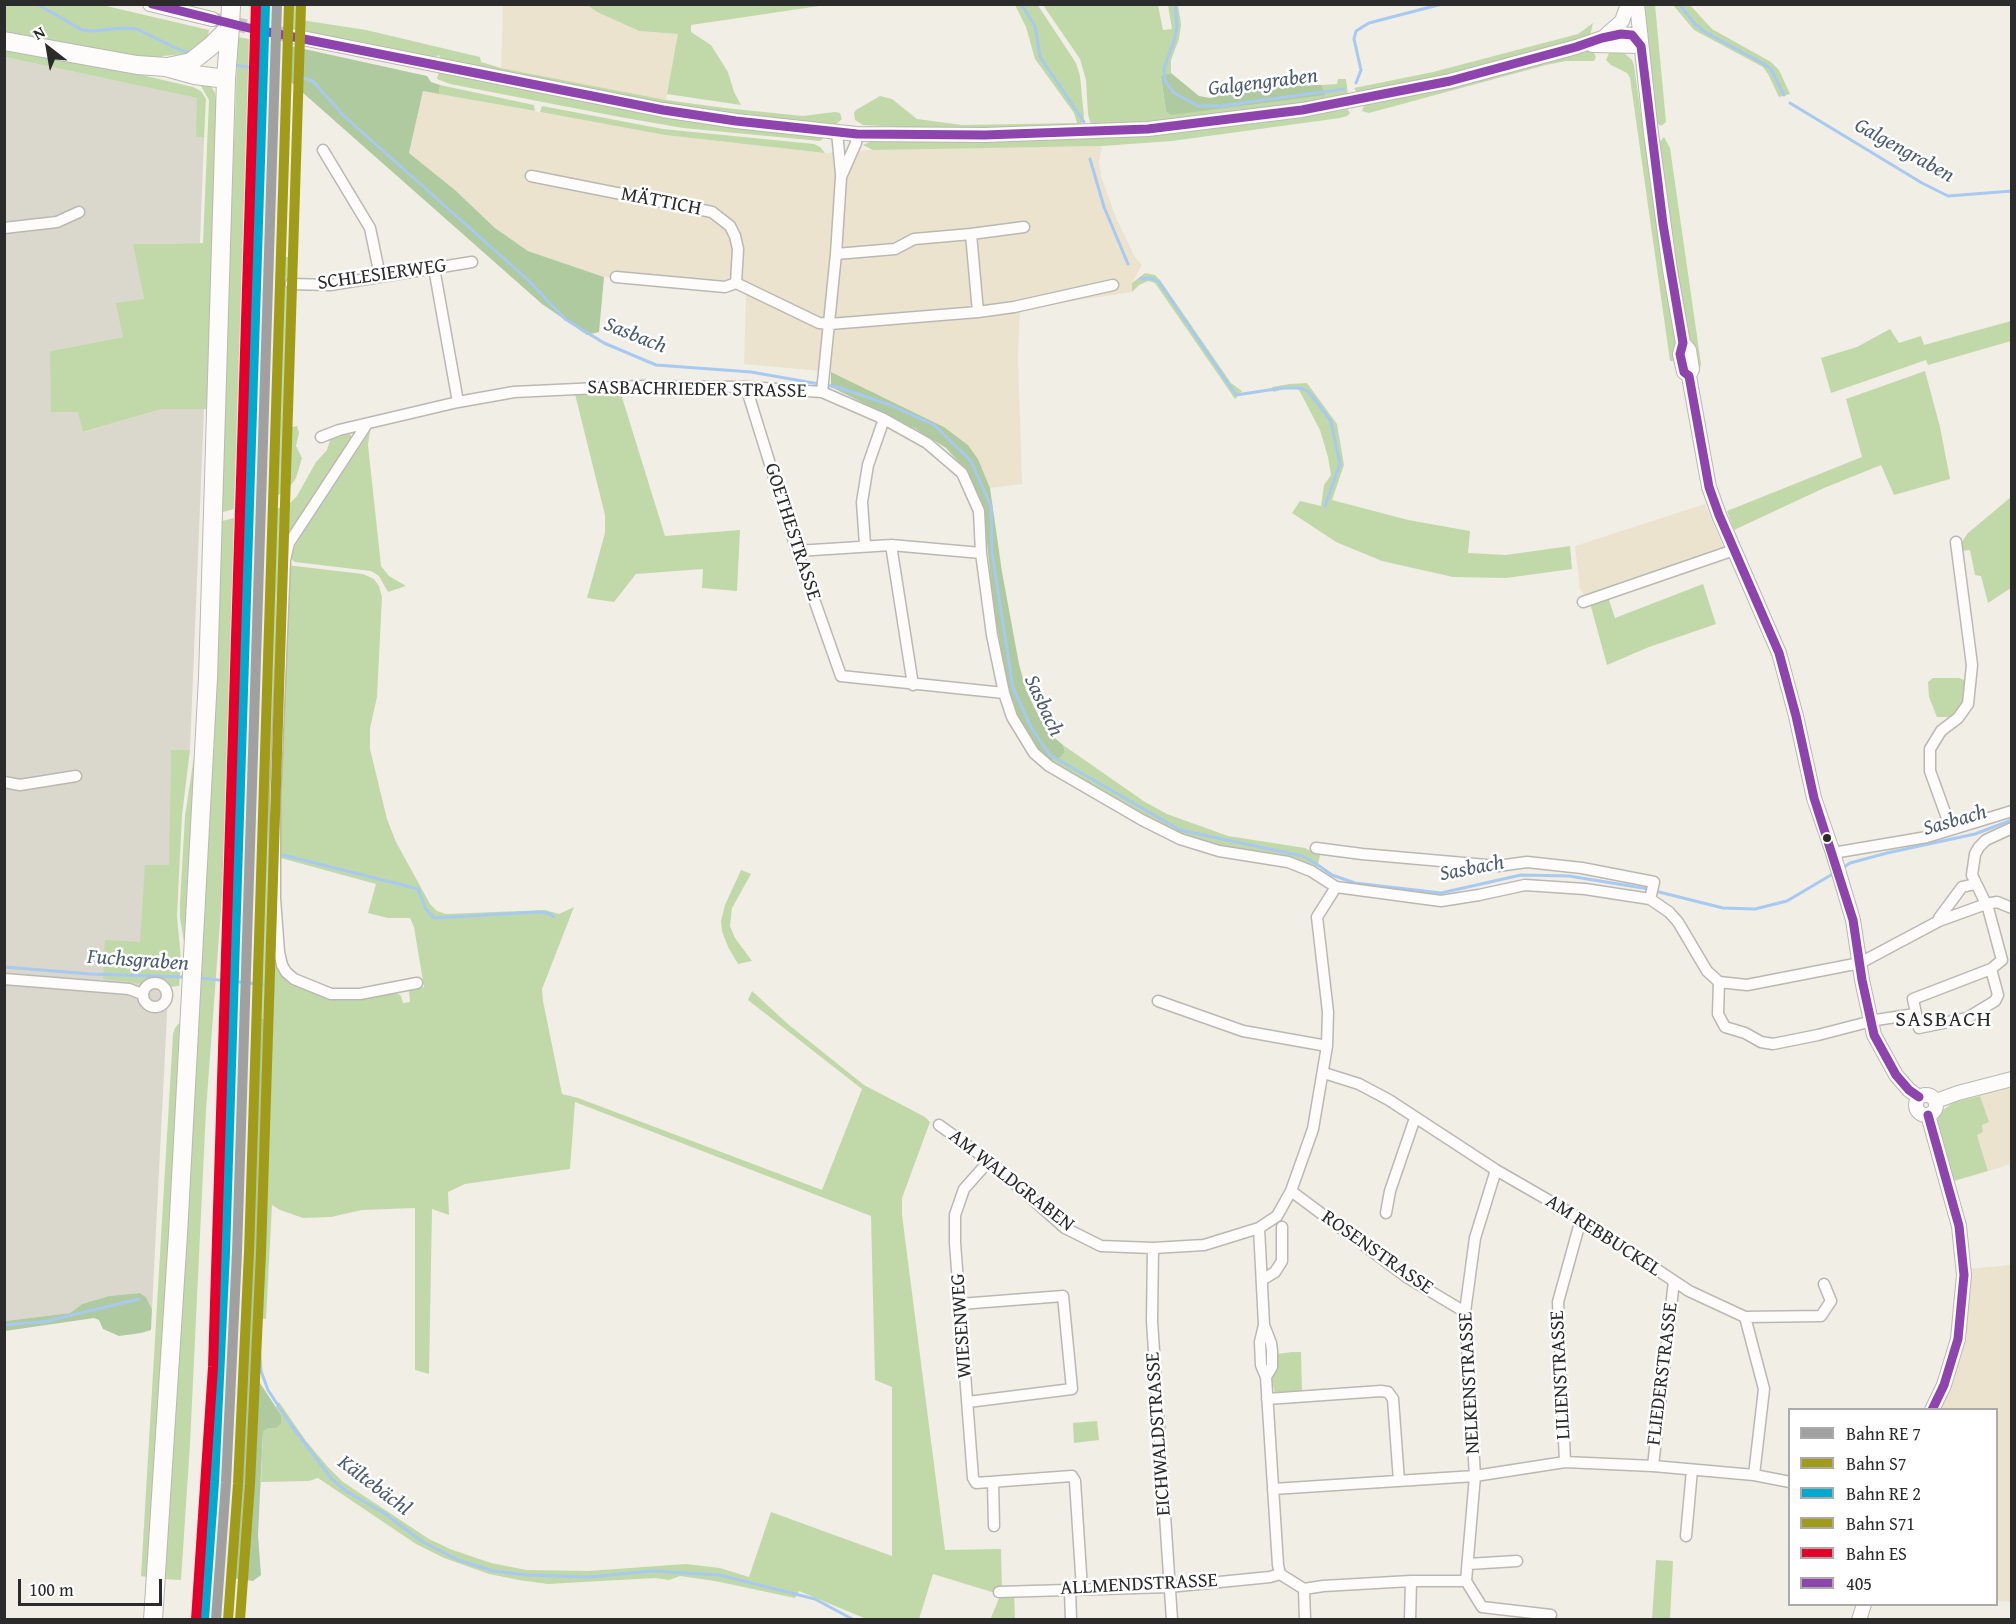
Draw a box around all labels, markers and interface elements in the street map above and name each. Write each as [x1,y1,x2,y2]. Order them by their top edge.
north arrow [18,18,78,78]
text: N [28,20,49,46]
water label: Galgengraben [1207,64,1319,102]
water label: Galgengraben [1850,113,1958,189]
street label: MÄTTICH [619,182,703,222]
street label: SCHLESIERWEG [316,254,448,296]
water label: Sasbach [600,312,670,360]
street label: SASBACHRIEDER STRASSE [587,376,807,404]
street label: GOETHESTRASSE [759,460,825,604]
water label: Sasbach [1018,671,1068,741]
water label: Sasbach [1920,800,1990,842]
unlabelled marker [1821,832,1833,844]
water label: Sasbach [1438,850,1506,888]
water label: Fuchsgraben [86,945,190,977]
district label: SASBACH [1895,1007,1993,1033]
street label: AM WALDGRABEN [944,1125,1078,1237]
street label: AM REBBUCKEL [1541,1190,1665,1282]
street label: ROSENSTRASSE [1317,1206,1437,1300]
street label: WIESENWEG [946,1273,978,1379]
street label: FLIEDERSTRASSE [1642,1301,1684,1447]
street label: LILIENSTRASSE [1546,1310,1576,1440]
street label: NELKENSTRASSE [1454,1311,1486,1455]
street label: EICHWALDSTRASSE [1141,1351,1177,1517]
legend [1788,1408,1998,1606]
text: Bahn RE 7 [1846,1420,1921,1447]
water label: Kältebächl [332,1450,416,1522]
text: Bahn S7 [1846,1450,1906,1477]
text: Bahn RE 2 [1846,1480,1921,1507]
text: Bahn S71 [1846,1510,1915,1537]
text: Bahn ES [1846,1540,1907,1567]
scale bar [21,1567,165,1605]
street label: ALLMENDSTRASSE [1060,1569,1218,1601]
text: 405 [1846,1570,1872,1597]
text: 100 m [29,1576,74,1603]

